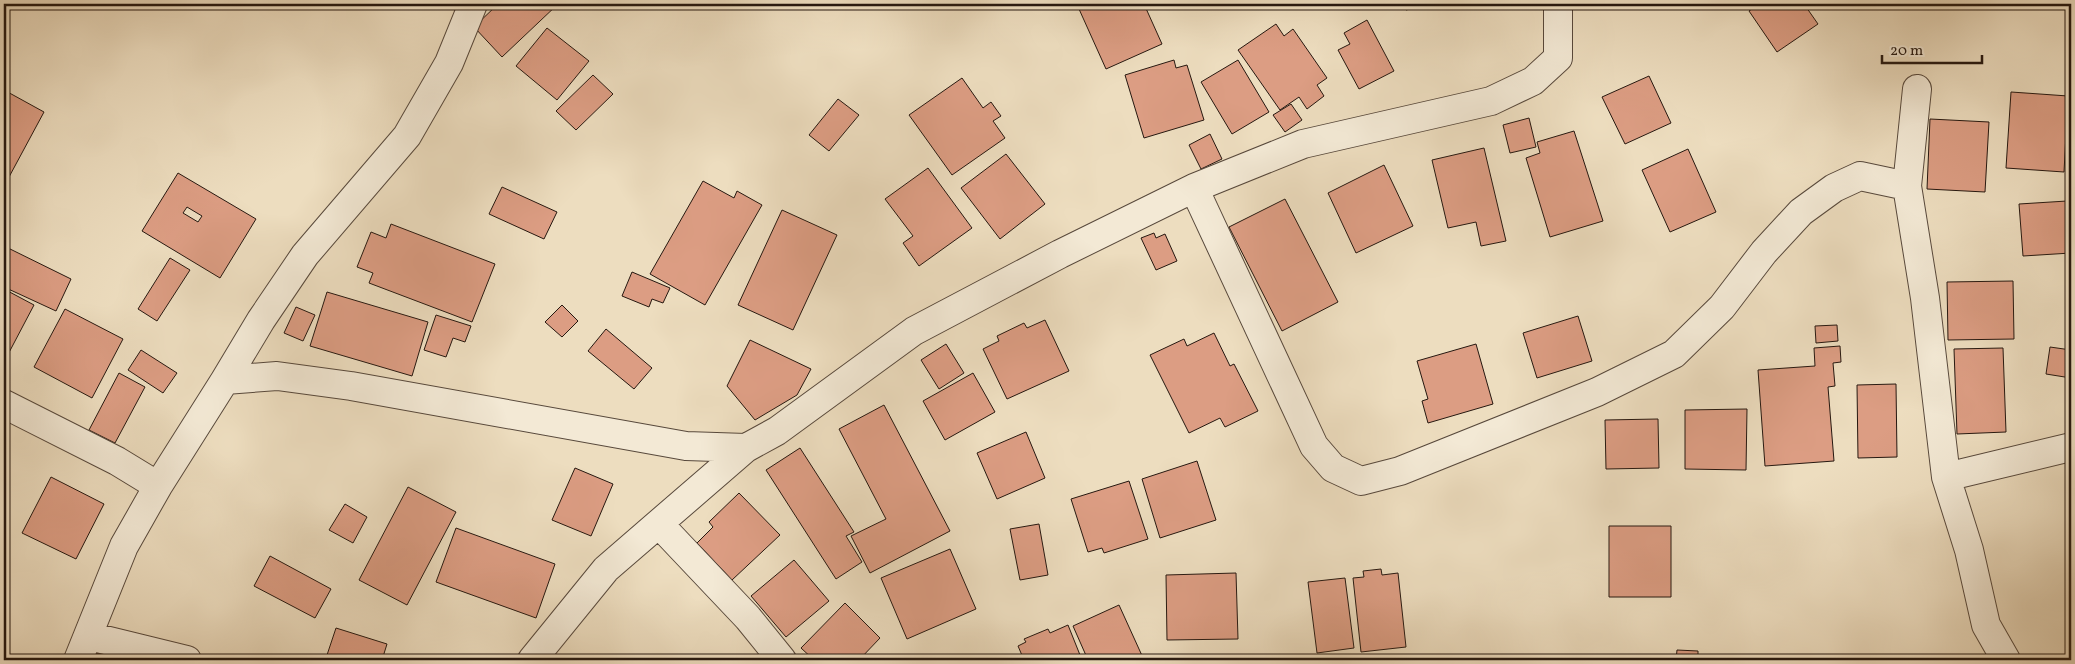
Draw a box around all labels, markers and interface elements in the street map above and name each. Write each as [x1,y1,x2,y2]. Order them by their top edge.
scale bar [1882,32,1982,64]
text: 20 m [1890,41,1923,62]

